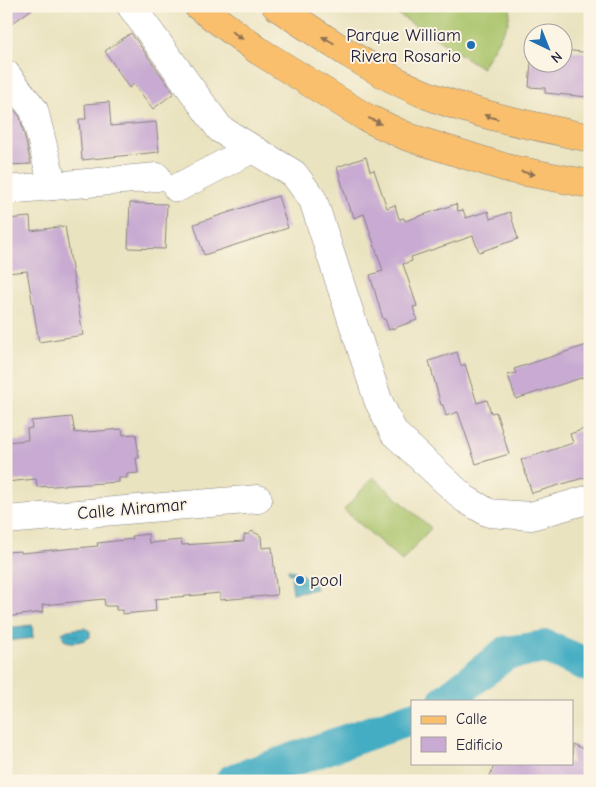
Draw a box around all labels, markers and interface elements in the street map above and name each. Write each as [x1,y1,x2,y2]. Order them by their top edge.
north arrow [524,22,574,72]
place label: Parque William Rivera Rosario [346,25,461,67]
one-way arrow [230,30,244,40]
one-way arrow [322,36,335,45]
marker: Parque William Rivera Rosario [465,39,477,51]
text: N [547,48,566,66]
one-way arrow [483,112,498,120]
one-way arrow [368,117,382,125]
one-way arrow [521,169,536,177]
street label: Calle Miramar [76,494,188,524]
place label: pool [310,570,343,591]
marker: pool [294,574,306,586]
legend [411,700,574,764]
text: Calle [456,710,488,728]
text: Edificio [456,736,503,754]

